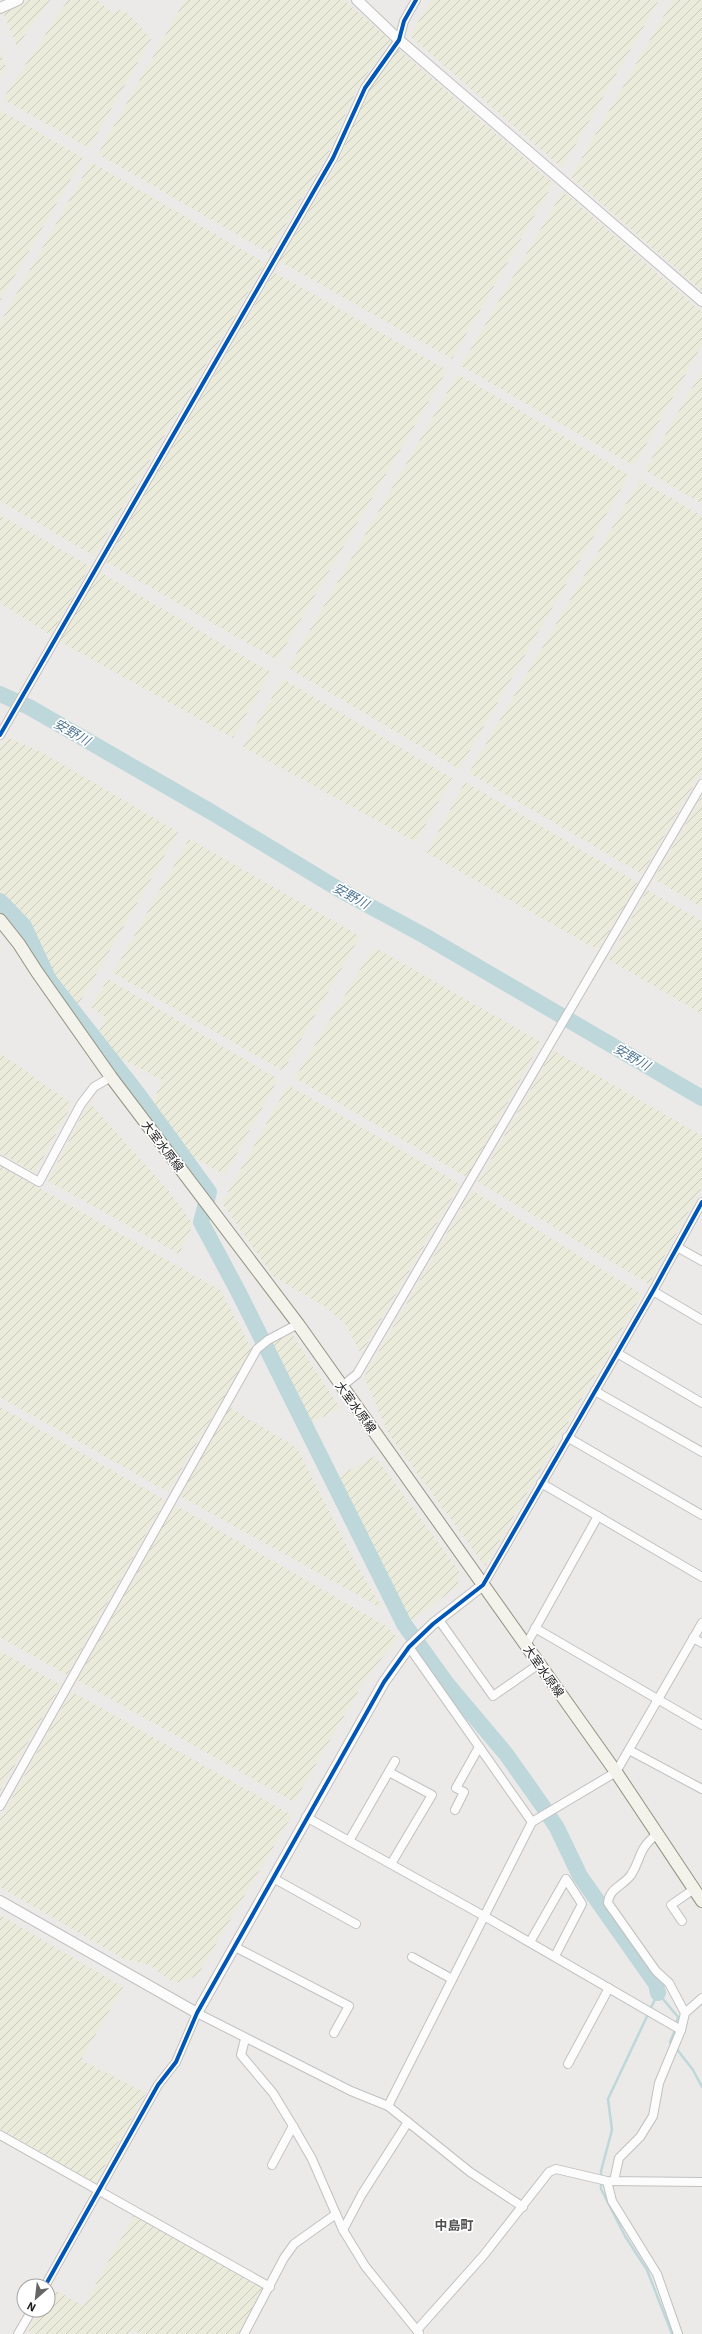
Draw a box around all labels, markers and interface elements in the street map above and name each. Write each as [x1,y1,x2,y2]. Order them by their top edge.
water label: 安野川 [51,715,95,750]
water label: 安野川 [330,879,374,914]
water label: 安野川 [611,1040,655,1075]
street label: 大室水原線 [139,1118,187,1174]
street label: 大室水原線 [332,1378,380,1436]
street label: 大室水原線 [521,1642,567,1700]
district label: 中島町 [434,2217,474,2234]
north arrow [16,2278,56,2318]
text: N [24,2299,38,2315]

